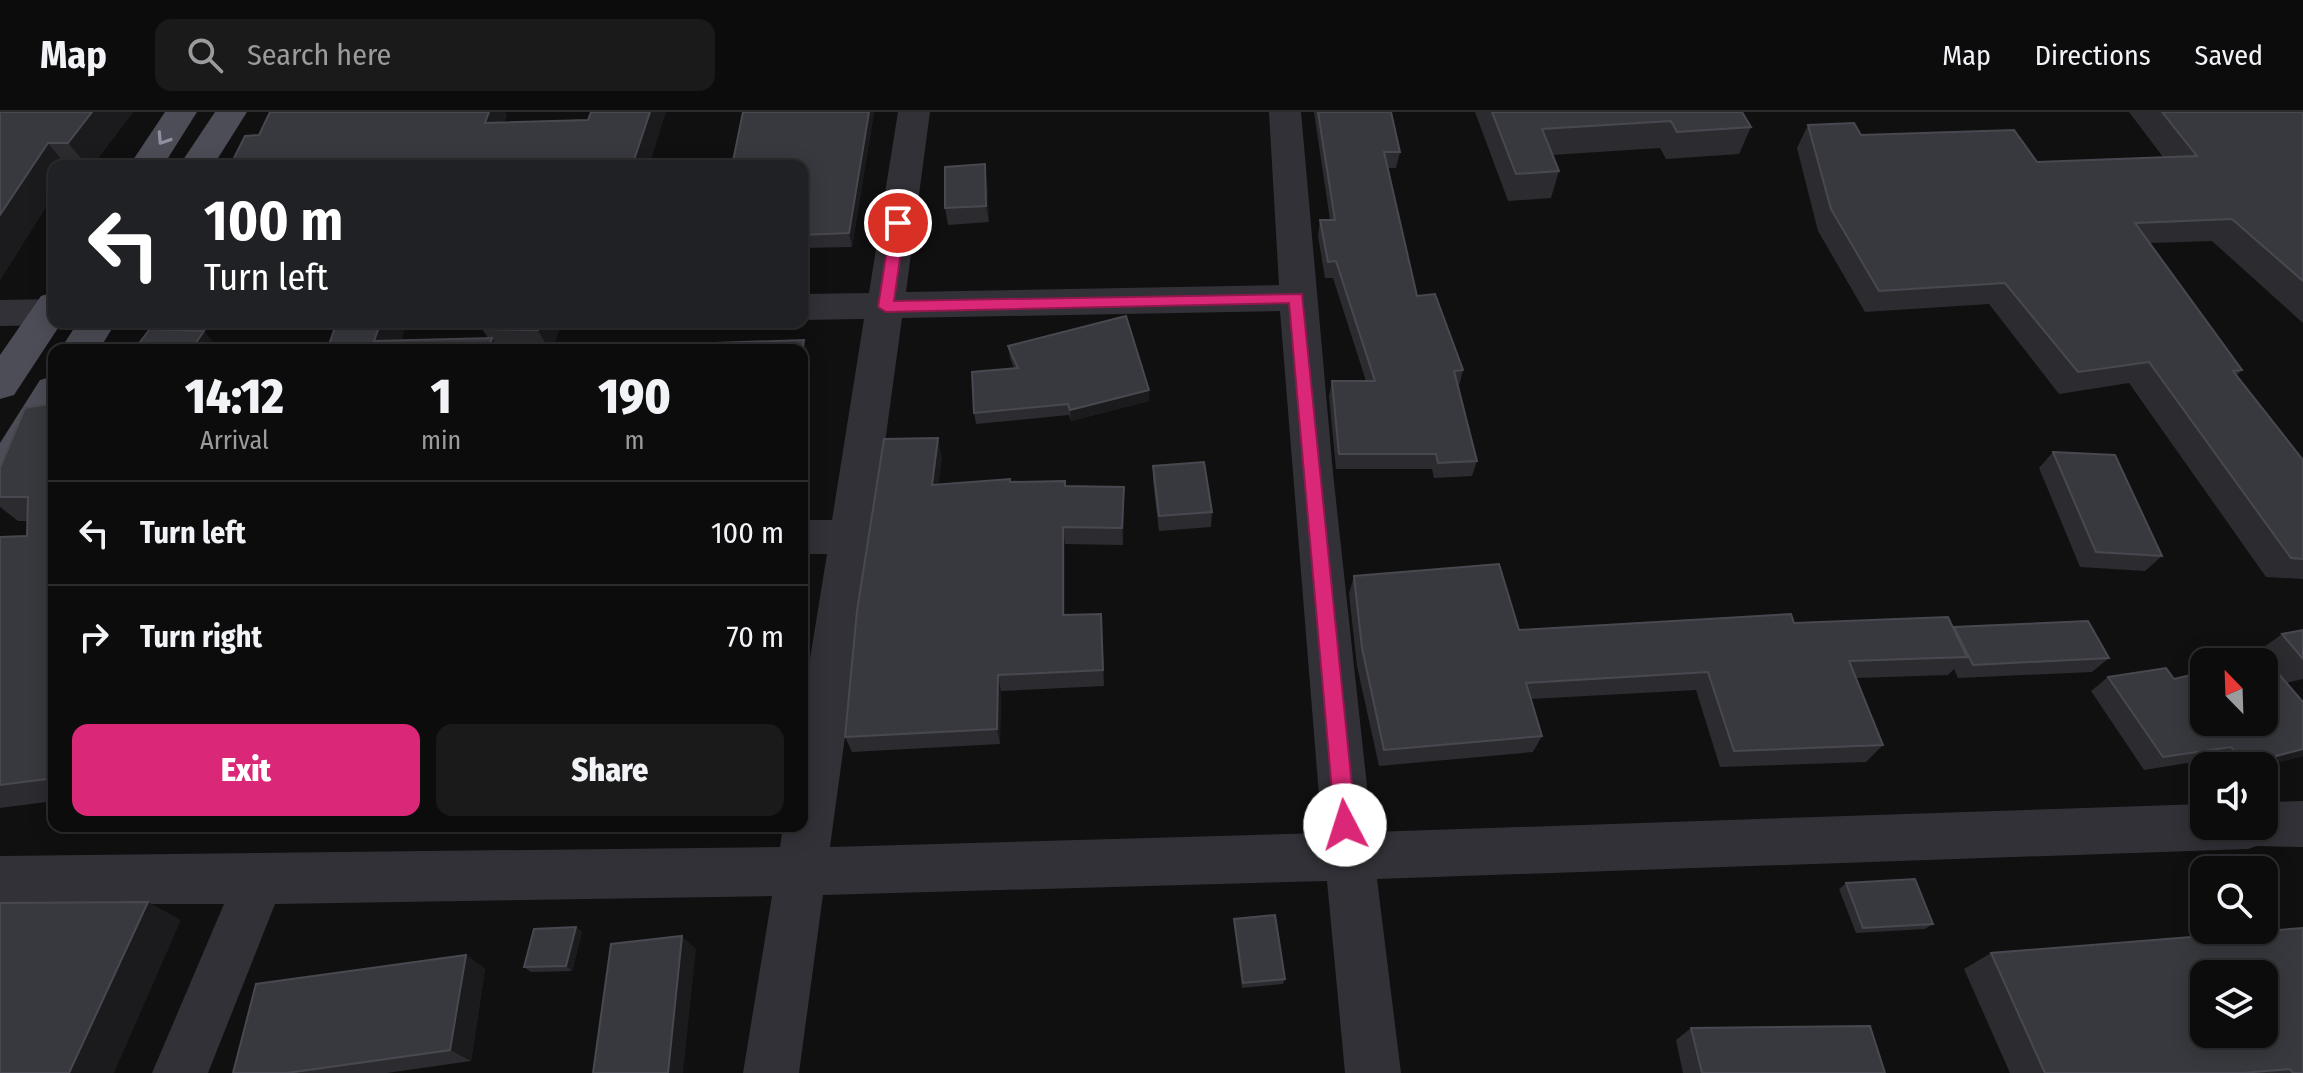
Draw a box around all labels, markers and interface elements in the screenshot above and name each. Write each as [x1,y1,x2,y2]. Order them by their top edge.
search box [155,19,715,91]
text: Map [40,32,107,78]
icon: search [183,33,227,77]
text: Search here [247,37,391,73]
text: Map [1942,39,1991,72]
text: Directions [2035,39,2151,72]
text: Saved [2195,39,2263,72]
one-way arrow [158,130,173,145]
text: 100 m [204,188,343,255]
pin [864,189,932,257]
icon: left [72,192,176,296]
icon: arrive [876,201,920,245]
text: Turn left [204,256,328,300]
text: 14:12 [185,368,284,426]
text: 1 [431,368,451,426]
text: 190 [598,368,671,426]
text: Arrival [200,425,269,456]
text: min [421,425,461,456]
text: m [625,425,645,456]
icon: left [72,511,116,555]
text: Turn left [140,515,246,551]
text: 100 m [711,515,784,551]
icon: right [72,615,116,659]
text: Turn right [140,619,262,655]
text: 70 m [726,619,784,655]
north arrow [2190,648,2278,736]
map controls [2190,648,2278,1048]
button: Exit [72,724,420,816]
button: Share [436,724,784,816]
button: sound [2190,752,2278,840]
position arrow [1303,783,1387,867]
button: search [2190,856,2278,944]
button: layers [2190,960,2278,1048]

